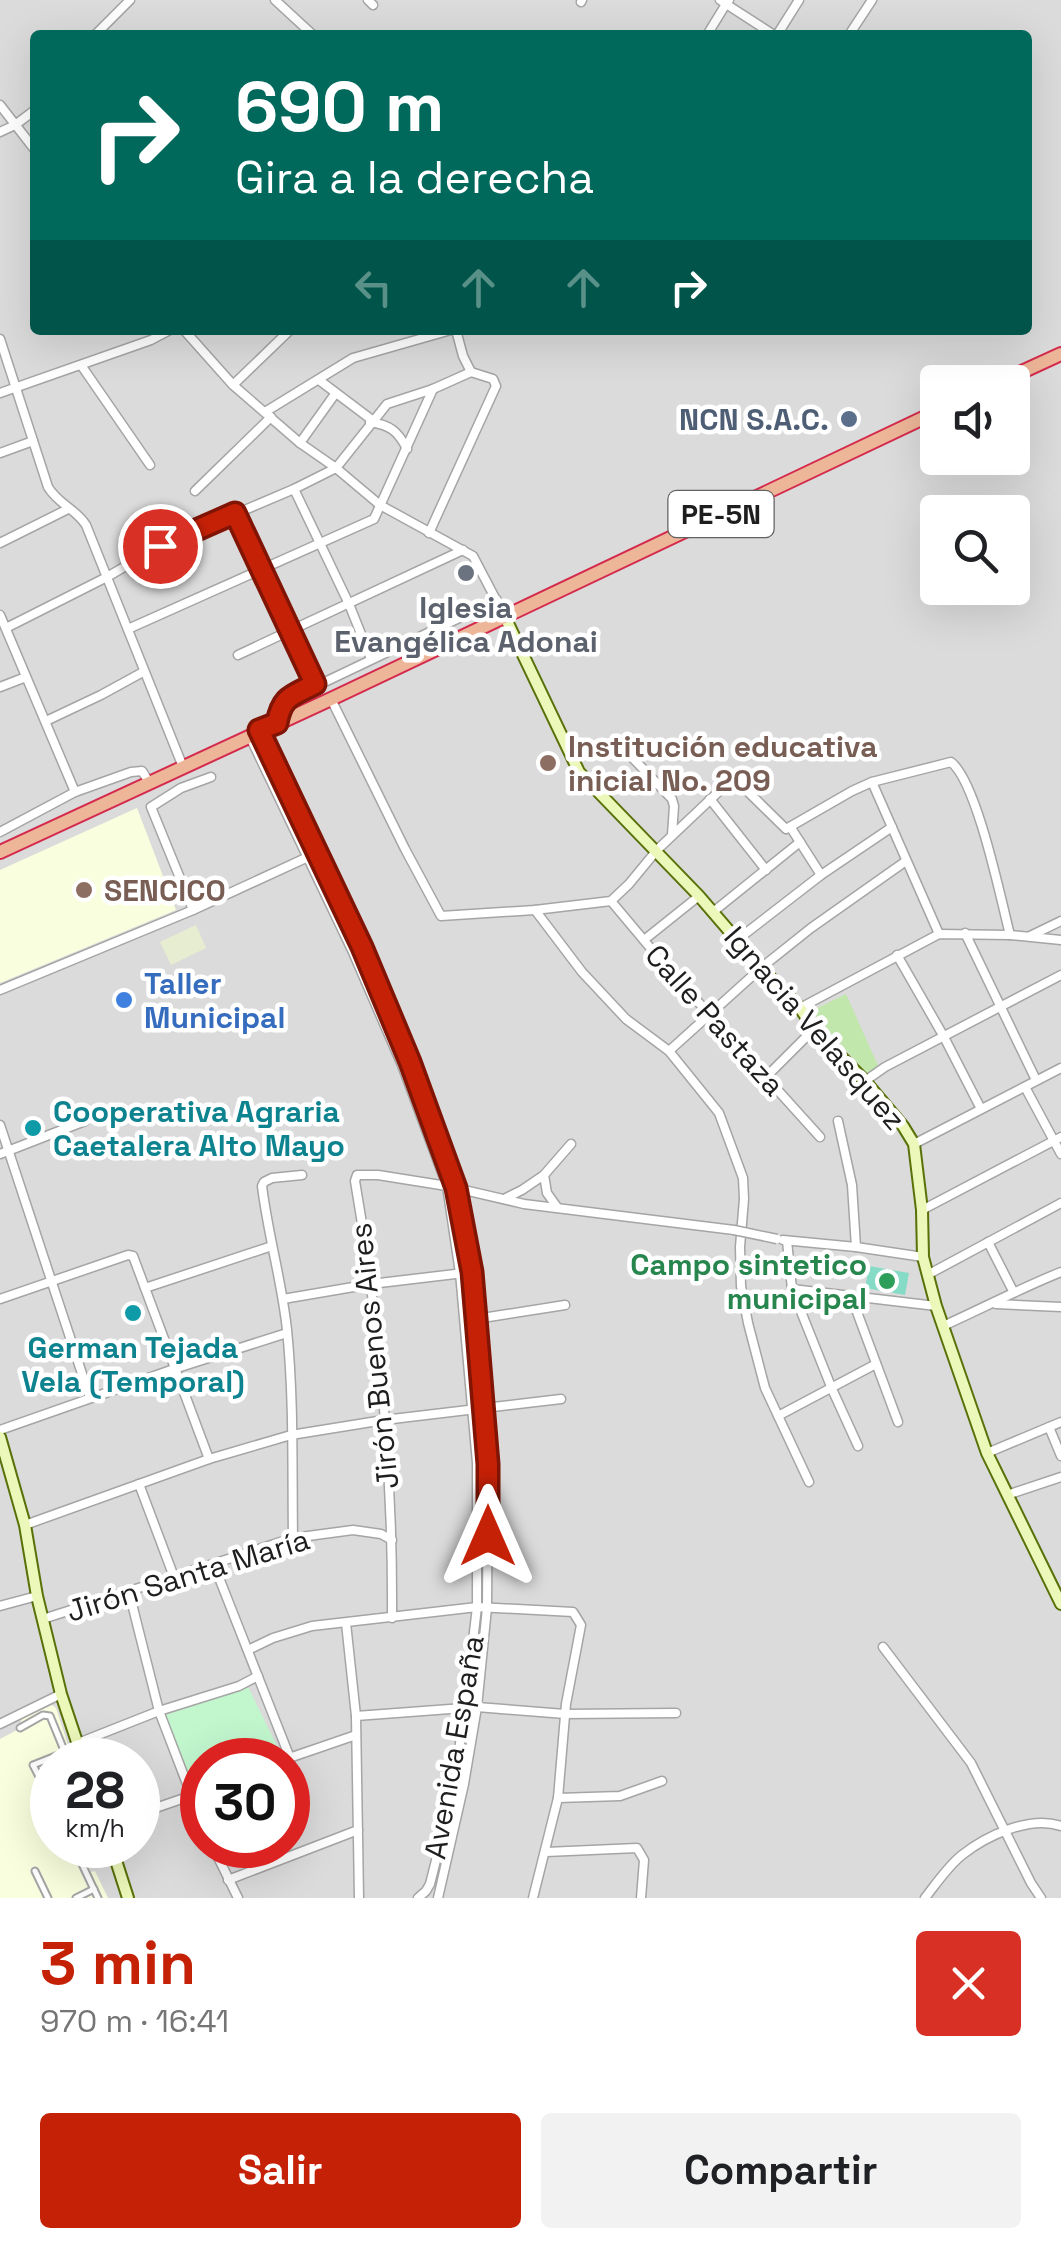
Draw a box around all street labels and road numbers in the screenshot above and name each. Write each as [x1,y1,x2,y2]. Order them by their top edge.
road number: PE-5N [668,491,774,537]
street label: Ignacia Velasquez [716,918,914,1138]
street label: Calle Pastaza [637,936,793,1104]
street label: Jirón Buenos Aires [341,1221,407,1491]
street label: Jirón Santa María [62,1520,314,1630]
street label: Avenida España [415,1632,493,1862]

